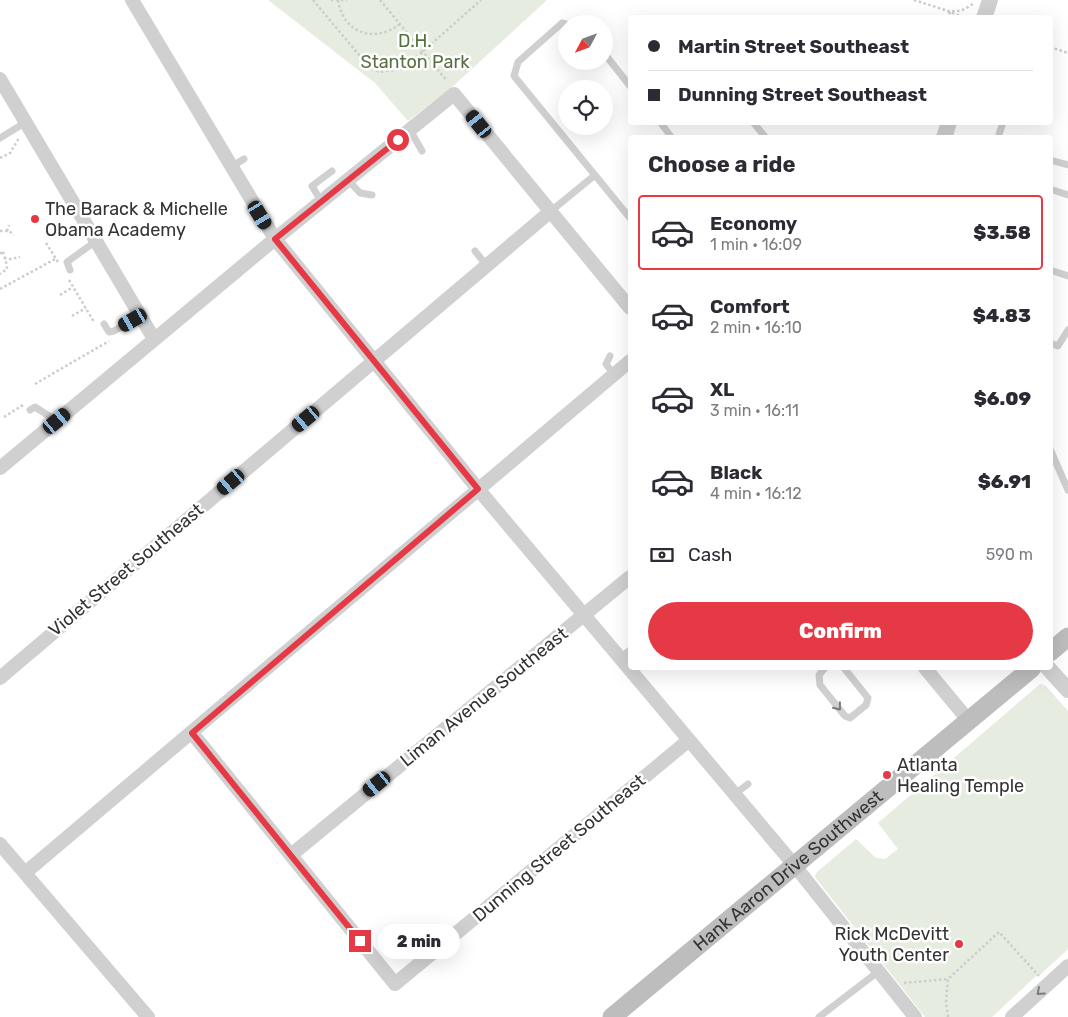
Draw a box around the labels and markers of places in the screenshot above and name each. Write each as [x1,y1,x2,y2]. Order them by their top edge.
place label: The Barack & Michelle Obama Academy [45,198,228,241]
marker: The Barack & Michelle Obama Academy [29,213,41,225]
place label: Atlanta Healing Temple [897,754,1024,797]
marker: Atlanta Healing Temple [881,769,893,781]
place label: Rick McDevitt Youth Center [835,923,949,966]
marker: Rick McDevitt Youth Center [953,938,965,950]

